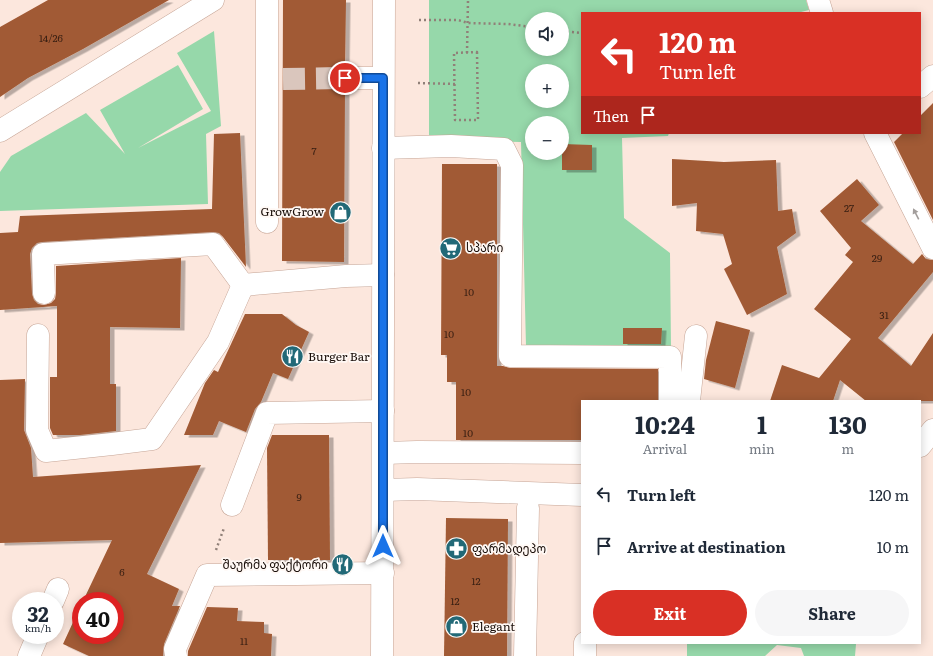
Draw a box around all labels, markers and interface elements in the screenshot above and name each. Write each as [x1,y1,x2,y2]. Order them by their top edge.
map controls [525,12,569,160]
button: sound [525,12,569,56]
text: 120 m [659,20,736,62]
icon: left [593,28,645,80]
house number: 14/26 [39,30,64,45]
text: Turn left [659,58,736,85]
pin [328,61,362,95]
button: + [525,64,569,108]
icon: arrive [334,67,356,89]
text: Then [593,104,629,127]
icon: arrive [637,104,659,126]
button: − [525,116,569,160]
house number: 7 [311,143,317,158]
shop icon: GrowGrow [327,199,353,225]
house number: 27 [844,200,854,215]
place label: GrowGrow [260,202,325,220]
one-way arrow [912,208,919,219]
supermarket icon: სპარი [437,235,463,261]
place label: სპარი [466,238,503,256]
house number: 29 [872,250,882,265]
house number: 10 [464,284,474,299]
house number: 31 [879,307,889,322]
house number: 10 [444,326,454,341]
restaurant icon: Burger Bar [279,344,305,370]
place label: Burger Bar [308,347,370,365]
house number: 10 [461,384,471,399]
text: 10:24 [635,406,695,441]
text: 1 [757,406,767,441]
text: 130 [829,406,867,441]
house number: 10 [463,425,473,440]
text: Arrival [643,439,687,458]
text: min [749,439,775,458]
text: m [841,439,854,458]
icon: left [593,483,615,505]
text: Turn left [627,483,696,506]
text: 120 m [869,483,909,506]
house number: 9 [296,489,302,504]
position arrow [362,525,404,567]
icon: arrive [593,535,615,557]
text: Arrive at destination [627,535,786,558]
text: 10 m [877,535,909,558]
pharmacy icon: ფარმადეპო [444,536,470,562]
place label: ფარმადეპო [472,539,546,557]
restaurant icon: შაურმა ფაქტორი [330,552,356,578]
place label: შაურმა ფაქტორი [222,555,328,573]
house number: 6 [119,564,125,579]
house number: 12 [471,573,481,588]
button: Exit [593,590,747,636]
button: Share [755,590,909,636]
speed limit sign: 40 [72,592,124,644]
house number: 12 [450,593,460,608]
text: 32 [27,598,49,628]
shop icon: Elegant [443,614,469,640]
place label: Elegant [472,617,515,635]
text: km/h [25,620,51,635]
house number: 11 [240,633,248,648]

